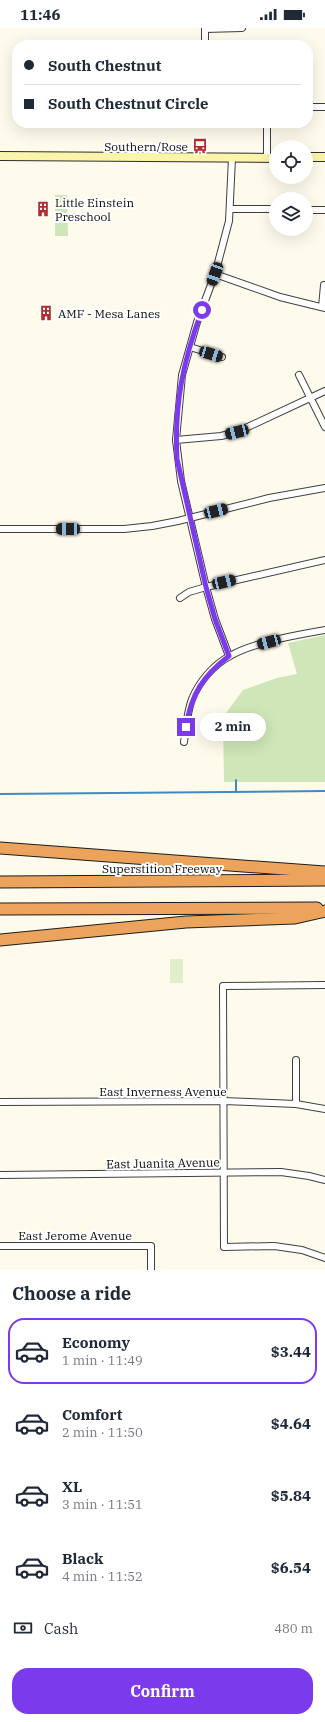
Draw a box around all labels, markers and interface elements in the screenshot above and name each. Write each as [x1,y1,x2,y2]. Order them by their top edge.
text: 11:46 [20,5,61,24]
text: South Chestnut [48,56,161,75]
text: South Chestnut Circle [48,94,209,113]
bus stop icon: Southern/Rose [191,137,209,155]
place label: Southern/Rose [104,139,188,154]
map controls [269,140,313,236]
button: locate [269,140,313,184]
button: layers [269,192,313,236]
place label: Little Einstein Preschool [55,195,134,224]
building icon: Little Einstein Preschool [34,200,52,218]
car [205,261,225,287]
route start [193,301,211,319]
building icon: AMF - Mesa Lanes [37,304,55,322]
place label: AMF - Mesa Lanes [58,306,160,321]
car [198,345,224,363]
car [224,423,250,441]
car [203,502,229,520]
car [56,523,80,535]
car [211,573,237,591]
car [256,633,282,651]
callout: 2 min [200,713,266,741]
route end [177,718,195,736]
text: 2 min [215,718,251,735]
street label: Superstition Freeway [102,861,223,876]
street label: East Inverness Avenue [99,1084,227,1099]
street label: East Juanita Avenue [106,1155,220,1171]
street label: East Jerome Avenue [18,1228,132,1243]
text: Choose a ride [12,1282,131,1305]
icon: car [14,1333,50,1369]
text: Economy [62,1333,130,1352]
text: $3.44 [271,1342,311,1361]
text: 1 min · 11:49 [62,1352,143,1369]
icon: car [14,1405,50,1441]
text: Comfort [62,1405,122,1424]
text: $4.64 [271,1414,311,1433]
text: 2 min · 11:50 [62,1424,143,1441]
icon: car [14,1477,50,1513]
text: XL [62,1477,82,1496]
text: $5.84 [271,1486,311,1505]
text: 3 min · 11:51 [62,1496,143,1513]
icon: car [14,1549,50,1585]
text: Black [62,1549,103,1568]
text: $6.54 [271,1558,311,1577]
text: 4 min · 11:52 [62,1568,143,1585]
icon: cash [12,1617,34,1639]
text: Cash [44,1619,78,1638]
text: 480 m [274,1620,313,1637]
button: Confirm [12,1668,313,1714]

